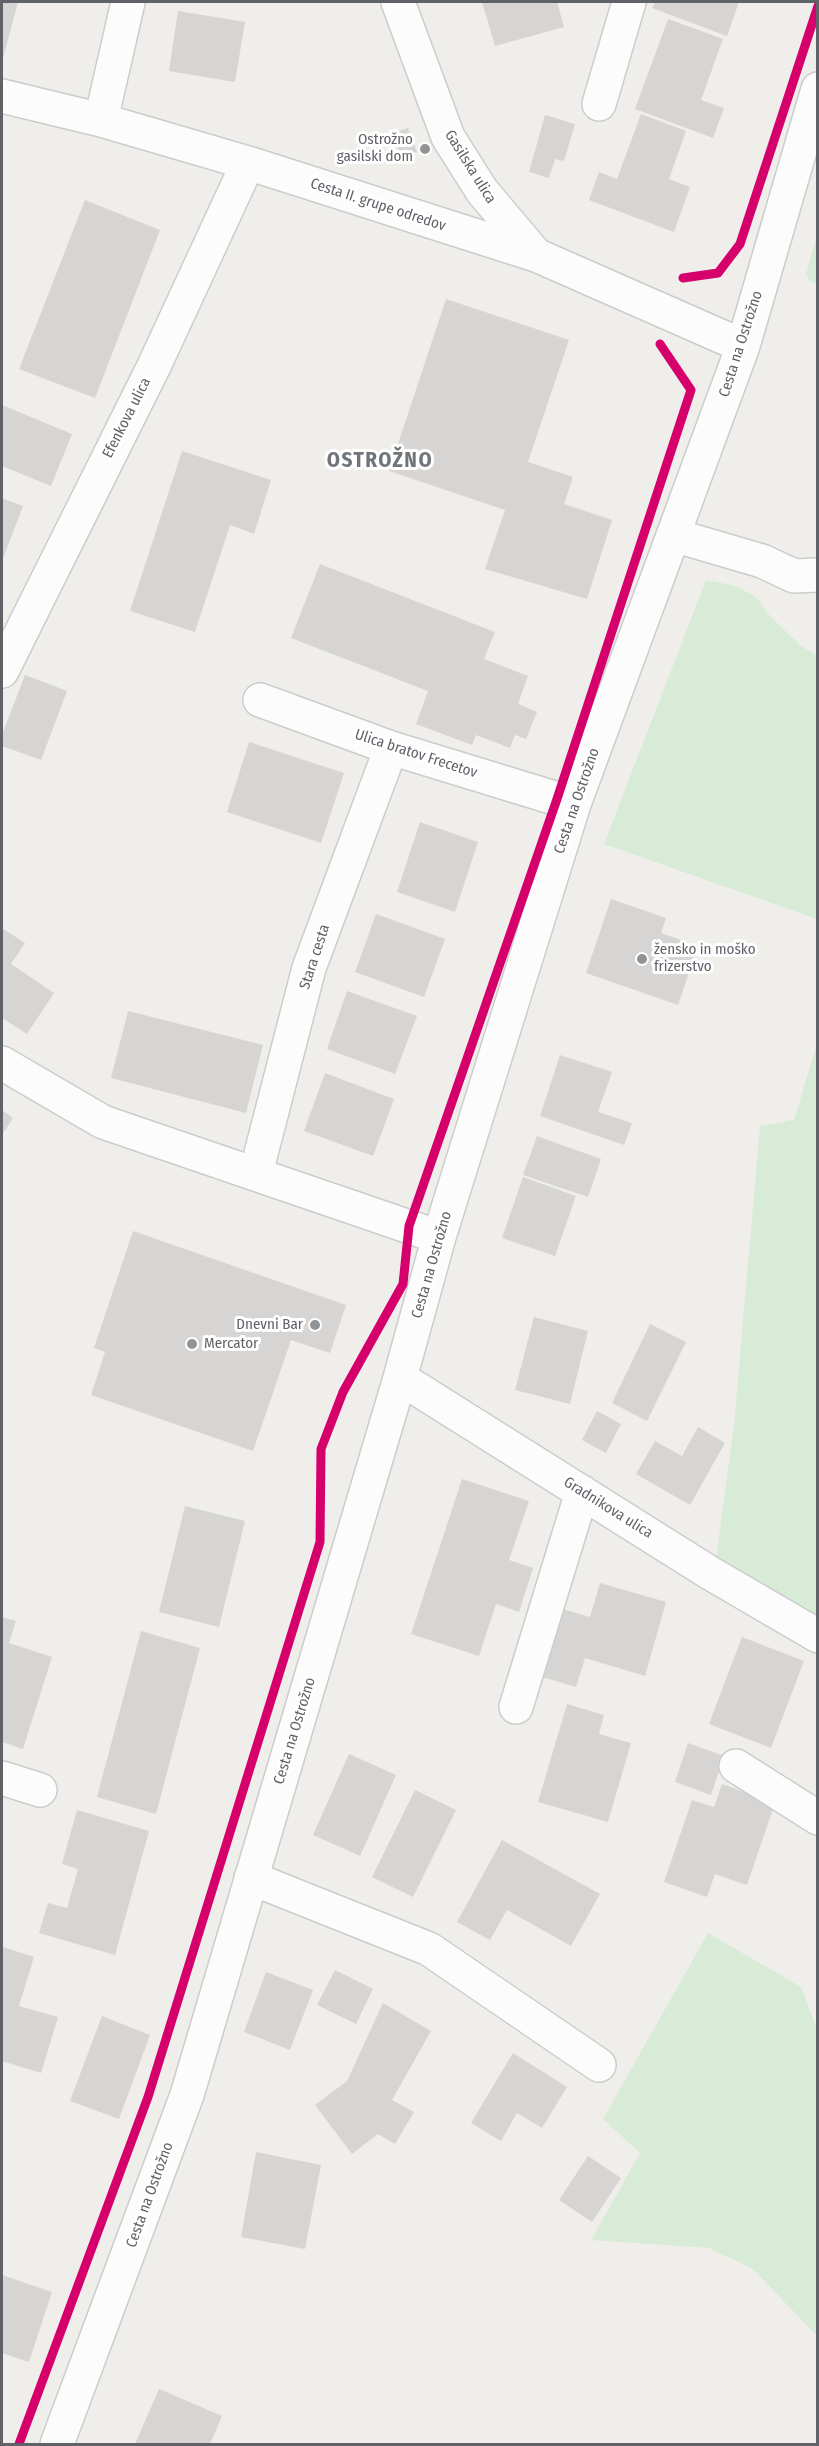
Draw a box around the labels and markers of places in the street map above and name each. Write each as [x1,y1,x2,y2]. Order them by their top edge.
place label: Ostrožno gasilski dom [337,131,413,166]
marker: Ostrožno gasilski dom [418,142,432,156]
place label: žensko in moško frizerstvo [654,941,756,976]
marker: žensko in moško frizerstvo [635,952,649,966]
place label: Dnevni Bar [236,1316,303,1334]
marker: Dnevni Bar [308,1318,322,1332]
place label: Mercator [204,1335,258,1353]
marker: Mercator [185,1337,199,1351]

